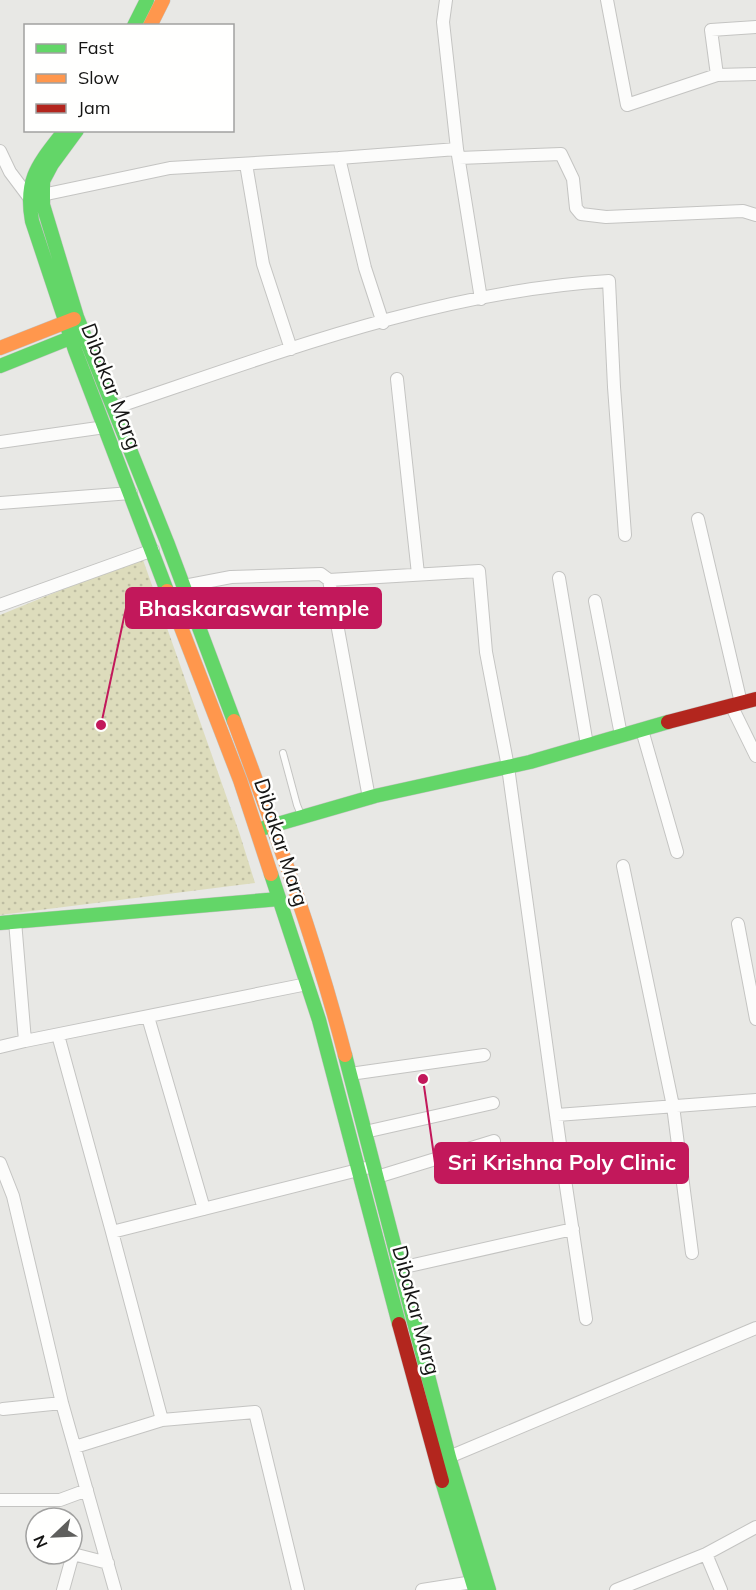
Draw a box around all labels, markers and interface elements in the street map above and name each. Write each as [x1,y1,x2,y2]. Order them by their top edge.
legend [24,24,234,132]
text: Fast [78,36,114,59]
text: Slow [78,66,120,89]
text: Jam [78,96,111,119]
street label: Dibakar Marg [76,319,148,453]
callout: Bhaskaraswar temple [126,588,381,628]
text: Bhaskaraswar temple [139,594,369,622]
street label: Dibakar Marg [249,775,315,909]
callout: Sri Krishna Poly Clinic [435,1143,688,1183]
text: Sri Krishna Poly Clinic [448,1148,676,1176]
street label: Dibakar Marg [387,1242,447,1378]
north arrow [24,1506,84,1566]
text: N [29,1532,52,1551]

